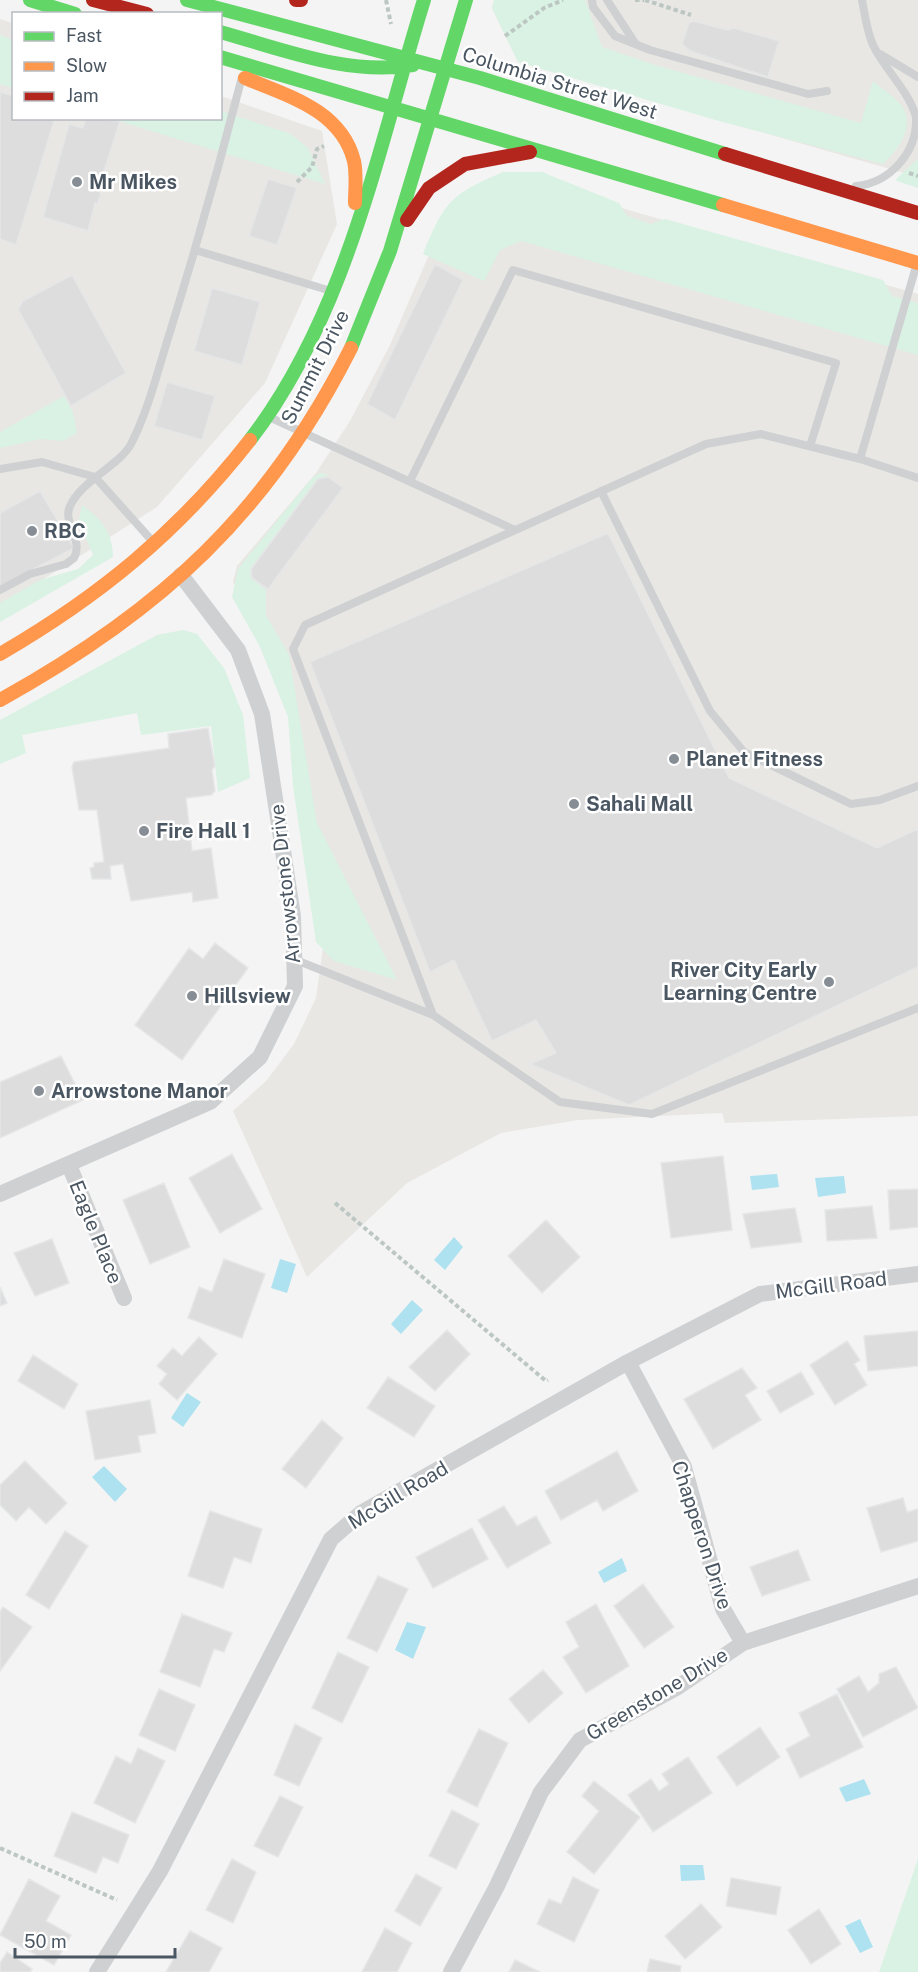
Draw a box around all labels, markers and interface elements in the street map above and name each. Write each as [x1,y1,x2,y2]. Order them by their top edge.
legend [12,12,222,120]
text: Fast [66,25,102,46]
street label: Columbia Street West [460,42,660,124]
text: Slow [66,55,107,76]
text: Jam [66,85,99,106]
place label: Mr Mikes [89,170,177,194]
marker: Mr Mikes [70,175,84,189]
street label: Summit Drive [276,306,354,428]
place label: RBC [44,519,86,543]
marker: RBC [25,524,39,538]
place label: Planet Fitness [686,747,823,771]
marker: Planet Fitness [667,752,681,766]
place label: Sahali Mall [586,792,693,816]
marker: Sahali Mall [567,797,581,811]
street label: Arrowstone Drive [265,803,305,965]
place label: Fire Hall 1 [156,819,251,843]
marker: Fire Hall 1 [137,824,151,838]
place label: River City Early Learning Centre [663,958,817,1005]
marker: River City Early Learning Centre [822,975,836,989]
place label: Hillsview [204,984,291,1008]
marker: Hillsview [185,989,199,1003]
place label: Arrowstone Manor [51,1079,228,1103]
marker: Arrowstone Manor [32,1084,46,1098]
street label: Eagle Place [64,1177,128,1287]
street label: McGill Road [774,1266,888,1304]
street label: McGill Road [344,1456,452,1534]
street label: Chapperon Drive [667,1458,737,1612]
street label: Greenstone Drive [582,1642,732,1746]
scale bar [15,1921,176,1959]
text: 50 m [24,1931,67,1952]

